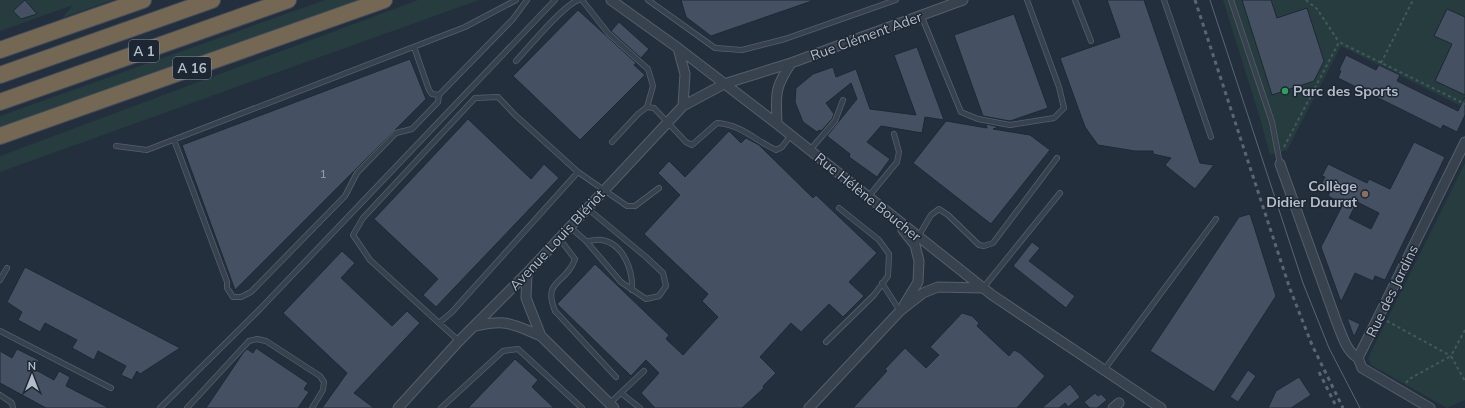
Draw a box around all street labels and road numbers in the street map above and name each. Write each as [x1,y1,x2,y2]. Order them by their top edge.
street label: Rue Clément Ader [808,7,925,65]
road number: A 1 [129,40,159,62]
road number: A 16 [173,57,211,79]
street label: Rue Hélène Boucher [811,149,925,246]
street label: Avenue Louis Blériot [506,186,609,294]
street label: Rue des Jardins [1362,242,1422,340]

